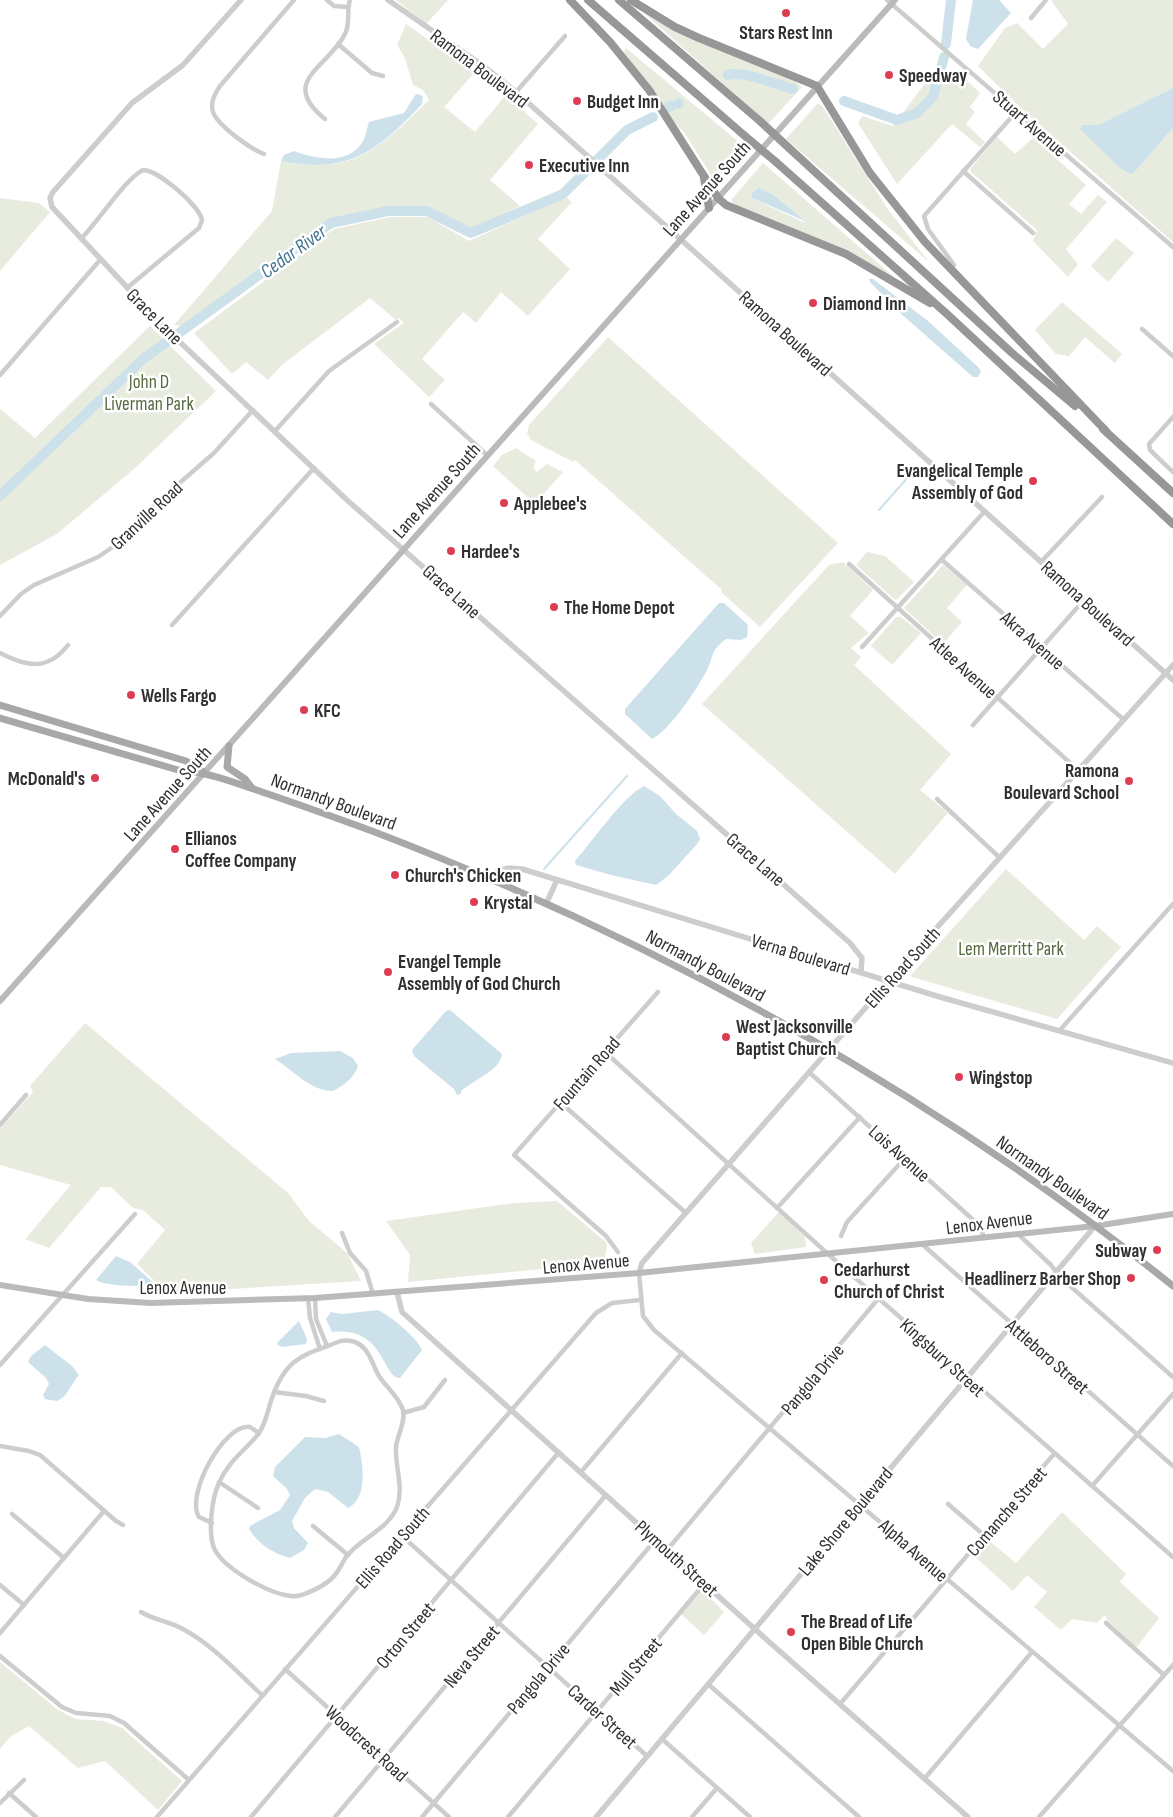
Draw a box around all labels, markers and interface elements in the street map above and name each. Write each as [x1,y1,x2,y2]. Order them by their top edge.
marker: Stars Rest Inn [780,7,792,19]
place label: Stars Rest Inn [739,22,833,45]
street label: Ramona Boulevard [425,25,533,114]
place label: Speedway [899,65,967,88]
marker: Speedway [883,69,895,81]
street label: Stuart Avenue [987,86,1071,162]
place label: Budget Inn [587,91,659,114]
marker: Budget Inn [571,95,583,107]
street label: Lane Avenue South [658,137,756,241]
place label: Executive Inn [539,155,629,178]
marker: Executive Inn [523,159,535,171]
water label: Cedar River [256,219,332,284]
street label: Grace Lane [121,284,187,350]
street label: Ramona Boulevard [734,286,836,382]
place label: Diamond Inn [823,293,906,316]
marker: Diamond Inn [807,297,819,309]
park label: John D Liverman Park [104,371,194,416]
street label: Lane Avenue South [388,439,486,543]
place label: Evangelical Temple Assembly of God [896,460,1023,505]
marker: Evangelical Temple Assembly of God [1027,475,1039,487]
street label: Granville Road [106,477,188,555]
place label: Applebee's [513,493,587,516]
marker: Applebee's [498,497,510,509]
place label: Hardee's [461,541,520,564]
marker: Hardee's [445,545,457,557]
street label: Ramona Boulevard [1036,556,1138,652]
street label: Grace Lane [417,560,485,624]
place label: The Home Depot [564,597,674,620]
marker: The Home Depot [548,601,560,613]
street label: Akra Avenue [994,606,1069,675]
street label: Atlee Avenue [924,631,1001,704]
place label: Wells Fargo [141,685,217,708]
marker: Wells Fargo [125,689,137,701]
place label: KFC [314,700,341,723]
marker: KFC [298,704,310,716]
street label: Lane Avenue South [119,742,217,846]
place label: Ramona Boulevard School [1004,760,1119,805]
place label: McDonald's [8,768,85,791]
street label: Normandy Boulevard [268,769,399,836]
marker: McDonald's [89,772,101,784]
marker: Ramona Boulevard School [1123,775,1135,787]
place label: Ellianos Coffee Company [185,828,297,873]
street label: Grace Lane [721,828,789,892]
marker: Ellianos Coffee Company [169,843,181,855]
place label: Church's Chicken [405,865,521,888]
marker: Church's Chicken [389,869,401,881]
place label: Krystal [484,892,532,915]
marker: Krystal [468,896,480,908]
street label: Ellis Road South [861,923,946,1013]
street label: Normandy Boulevard [642,925,769,1007]
street label: Verna Boulevard [748,929,853,981]
park label: Lem Merritt Park [958,938,1064,961]
place label: Evangel Temple Assembly of God Church [397,951,561,996]
marker: Evangel Temple Assembly of God Church [382,966,394,978]
place label: West Jacksonville Baptist Church [736,1016,853,1061]
marker: West Jacksonville Baptist Church [720,1031,732,1043]
street label: Fountain Road [549,1032,625,1116]
place label: Wingstop [969,1067,1033,1090]
marker: Wingstop [953,1071,965,1083]
street label: Lois Avenue [864,1121,934,1188]
street label: Normandy Boulevard [992,1131,1113,1225]
street label: Lenox Avenue [945,1207,1034,1240]
place label: Subway [1095,1240,1147,1263]
marker: Subway [1151,1244,1163,1256]
street label: Lenox Avenue [542,1249,630,1280]
place label: Cedarhurst Church of Christ [834,1259,944,1304]
place label: Headlinerz Barber Shop [964,1268,1121,1291]
marker: Headlinerz Barber Shop [1125,1272,1137,1284]
marker: Cedarhurst Church of Christ [818,1274,830,1286]
street label: Lenox Avenue [140,1277,226,1300]
street label: Kingsbury Street [895,1314,989,1402]
street label: Attleboro Street [1000,1314,1094,1400]
street label: Pangola Drive [777,1340,849,1420]
street label: Comanche Street [962,1462,1052,1561]
street label: Lake Shore Boulevard [794,1463,898,1581]
street label: Ellis Road South [351,1502,435,1594]
street label: Alpha Avenue [873,1514,953,1588]
street label: Plymouth Street [630,1516,722,1603]
street label: Orton Street [372,1598,441,1674]
place label: The Bread of Life Open Bible Church [801,1611,923,1656]
street label: Neva Street [439,1621,505,1693]
marker: The Bread of Life Open Bible Church [785,1626,797,1638]
street label: Mull Street [605,1633,667,1701]
street label: Pangola Drive [503,1639,575,1719]
street label: Carder Street [563,1680,642,1754]
street label: Woodcrest Road [320,1701,412,1787]

